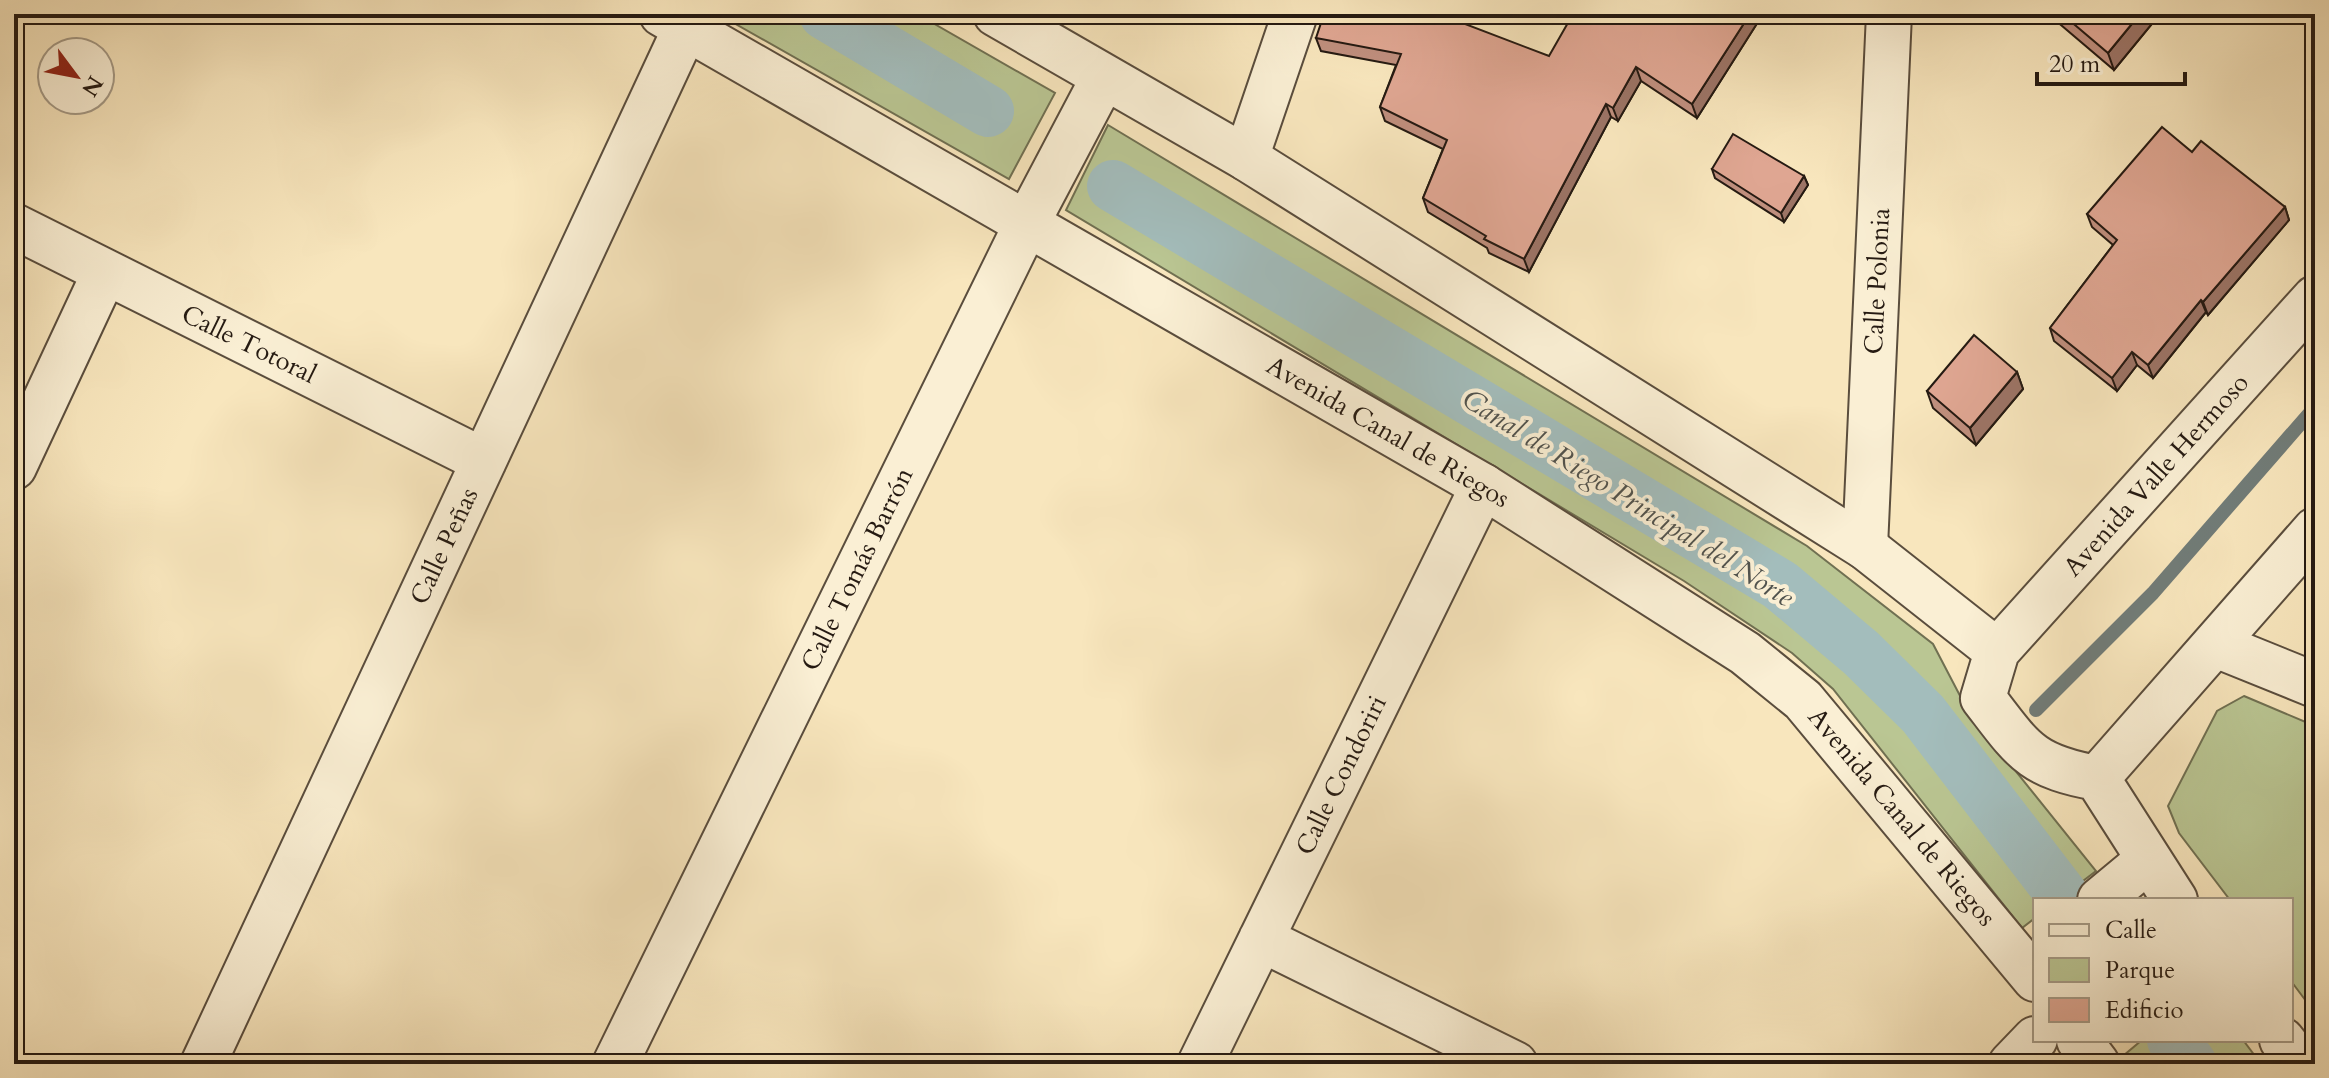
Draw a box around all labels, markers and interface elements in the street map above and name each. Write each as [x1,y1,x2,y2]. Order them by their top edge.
north arrow [36,36,116,116]
scale bar [2037,36,2185,86]
text: 20 m [2049,48,2101,81]
text: N [74,70,110,102]
street label: Calle Polonia [1856,207,1898,355]
street label: Calle Totoral [176,296,323,392]
street label: Avenida Canal de Riegos [1260,348,1516,516]
street label: Avenida Valle Hermoso [2055,366,2257,584]
water label: Canal de Riego Principal del Norte [1455,380,1801,616]
street label: Calle Tomás Barrón [793,461,921,676]
street label: Calle Peñas [402,482,486,610]
street label: Calle Condoriri [1287,689,1395,861]
street label: Avenida Canal de Riegos [1800,700,2004,934]
legend [2033,898,2293,1042]
text: Calle [2105,914,2157,947]
text: Parque [2105,954,2175,987]
text: Edificio [2105,994,2184,1027]

